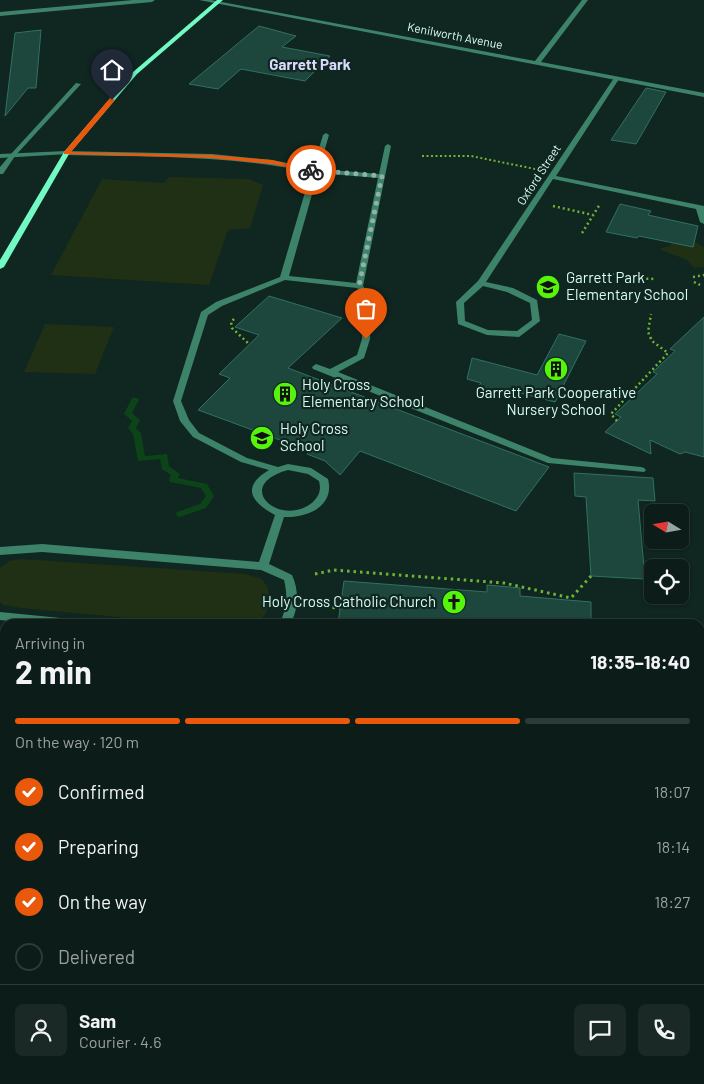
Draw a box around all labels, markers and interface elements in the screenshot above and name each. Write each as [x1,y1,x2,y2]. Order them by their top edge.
street label: Kenilworth Avenue [406,19,504,51]
pin [91,49,133,100]
district label: Garrett Park [269,55,351,73]
icon: home [98,56,126,84]
street label: Oxford Street [513,142,563,207]
courier [286,145,336,195]
icon: bike [297,156,325,184]
place label: Garrett Park Elementary School [566,268,688,303]
school or university icon: Garrett Park Elementary School [535,274,561,300]
pin [345,288,387,339]
icon: bag [352,295,380,323]
building icon: Garrett Park Cooperative Nursery School [543,356,569,382]
place label: Holy Cross Elementary School [302,375,424,410]
building icon: Holy Cross Elementary School [272,381,298,407]
place label: Garrett Park Cooperative Nursery School [476,383,636,418]
place label: Holy Cross School [280,419,348,454]
school or university icon: Holy Cross School [249,425,275,451]
north arrow [644,504,689,549]
map controls [644,504,689,604]
button: locate [644,559,689,604]
church icon: Holy Cross Catholic Church [441,589,467,615]
place label: Holy Cross Catholic Church [262,592,436,610]
text: Arriving in [15,633,85,652]
text: 18:35–18:40 [590,650,690,673]
text: 2 min [15,652,92,690]
text: On the way · 120 m [15,732,139,751]
icon: check [15,778,43,806]
text: Confirmed [58,780,145,803]
text: 18:07 [654,782,690,801]
icon: check [15,833,43,861]
text: Preparing [58,835,139,858]
text: 18:14 [656,837,690,856]
icon: check [15,888,43,916]
text: On the way [58,890,147,913]
text: 18:27 [654,892,690,911]
text: Delivered [58,945,135,968]
button: person [15,1004,67,1056]
button: chat [574,1004,626,1056]
button: phone [638,1004,690,1056]
text: Sam [79,1009,116,1032]
text: Courier · 4.6 [79,1032,162,1051]

